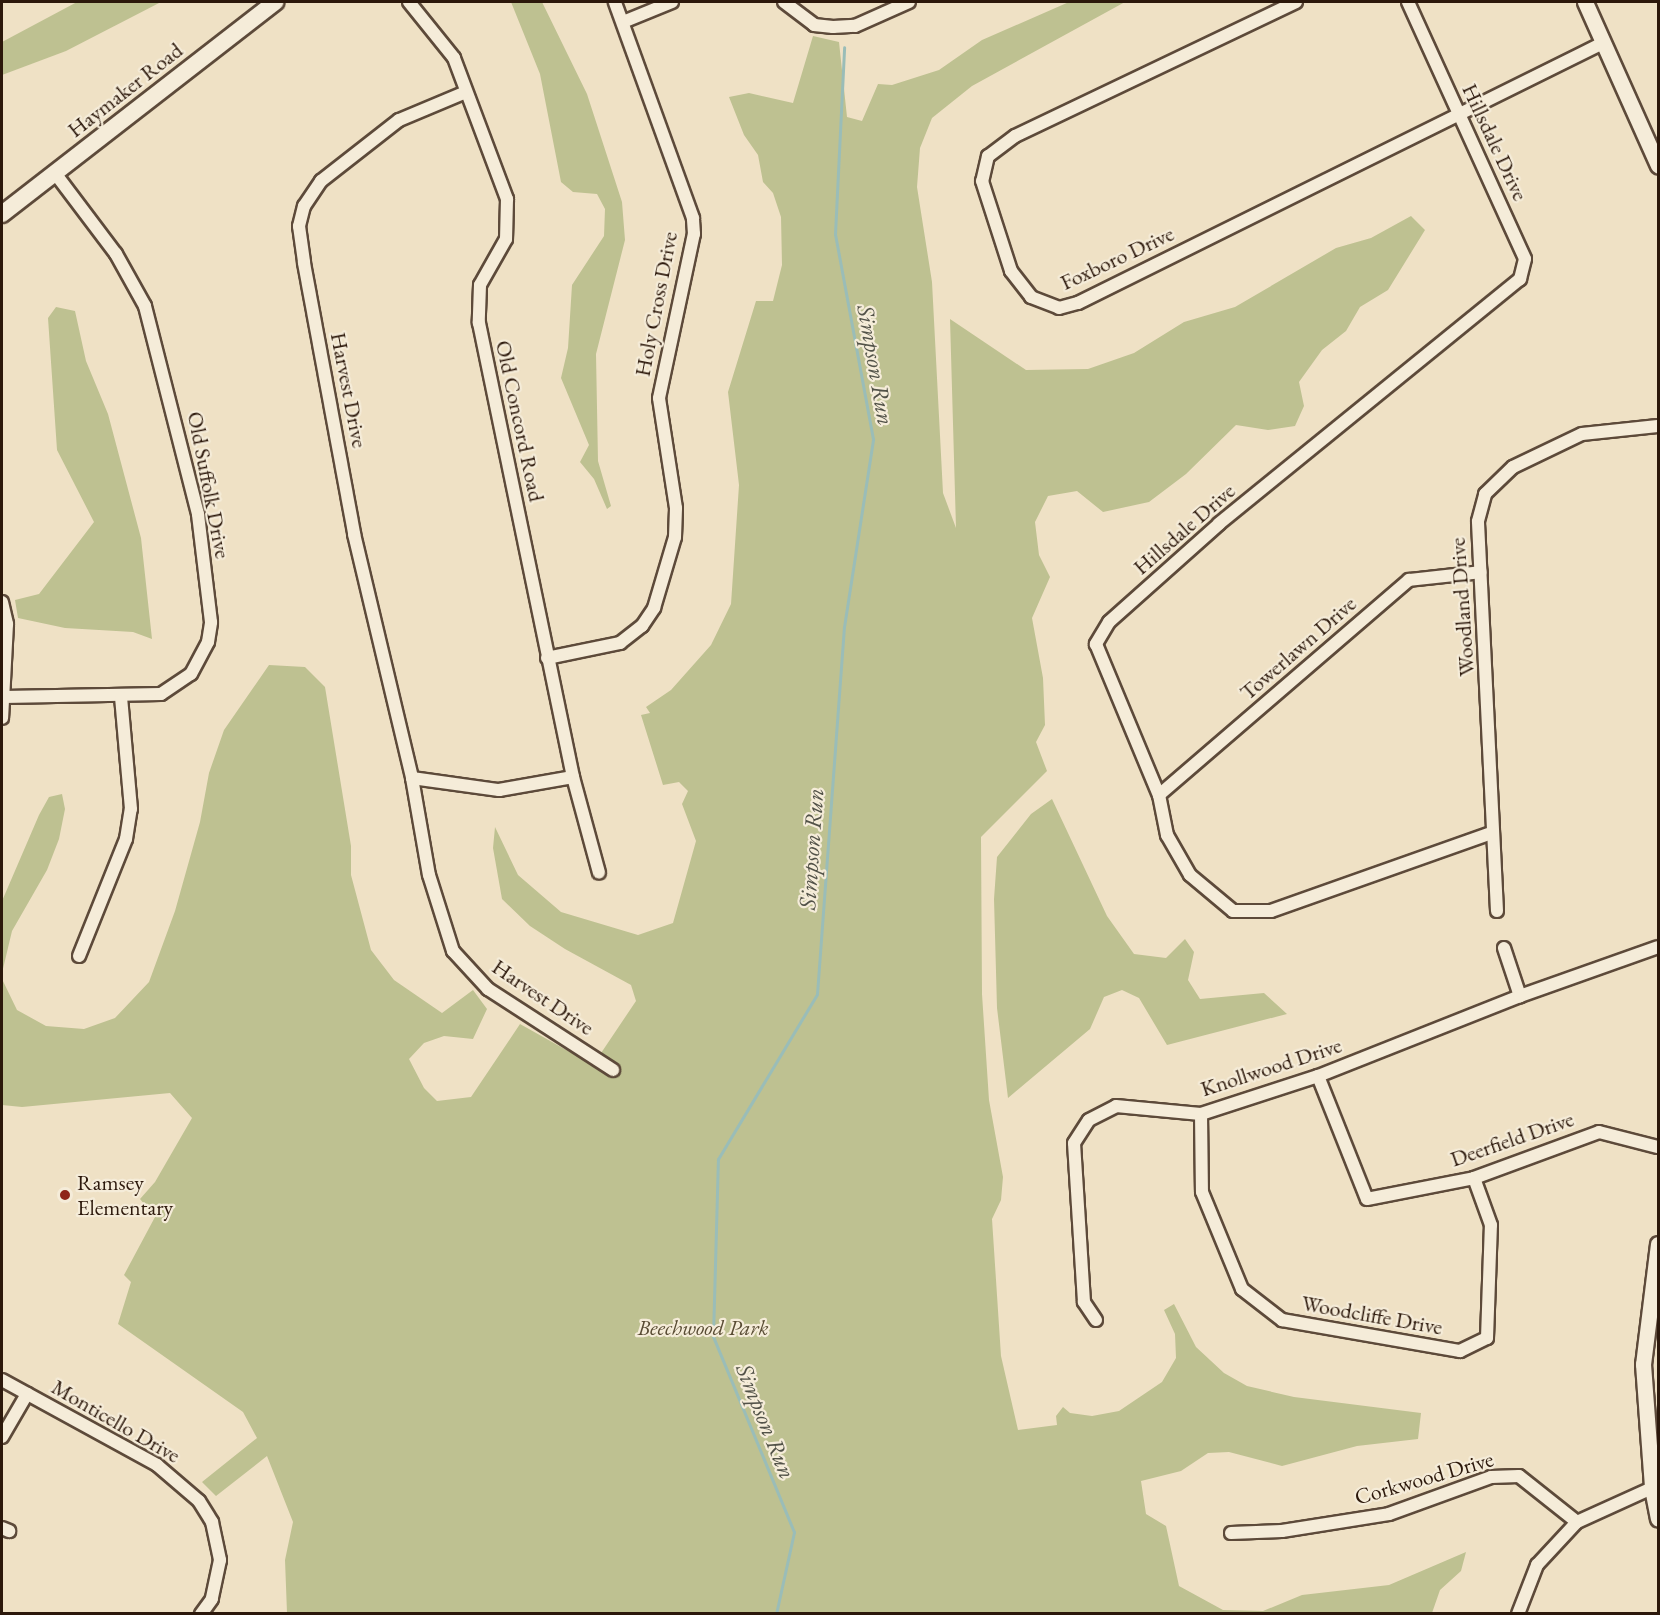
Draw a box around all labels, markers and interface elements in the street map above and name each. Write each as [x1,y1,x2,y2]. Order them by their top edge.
street label: Haymaker Road [62,37,188,143]
street label: Hillsdale Drive [1456,79,1534,205]
street label: Foxboro Drive [1056,220,1178,296]
street label: Holy Cross Drive [629,229,683,379]
water label: Simpson Run [851,303,901,427]
street label: Harvest Drive [325,330,373,450]
street label: Old Concord Road [490,338,550,504]
street label: Old Suffolk Drive [182,409,236,561]
street label: Hillsdale Drive [1128,478,1240,580]
street label: Woodland Drive [1444,537,1480,677]
street label: Towerlawn Drive [1235,590,1361,706]
water label: Simpson Run [792,787,830,911]
street label: Harvest Drive [487,953,599,1041]
street label: Knollwood Drive [1197,1032,1345,1102]
street label: Deerfield Drive [1447,1106,1577,1172]
place label: Ramsey Elementary [77,1169,173,1220]
marker: Ramsey Elementary [58,1188,72,1202]
street label: Woodcliffe Drive [1300,1290,1444,1340]
park label: Beechwood Park [637,1315,769,1341]
water label: Simpson Run [730,1359,802,1483]
street label: Monticello Drive [47,1374,185,1468]
street label: Corkwood Drive [1352,1446,1496,1510]

